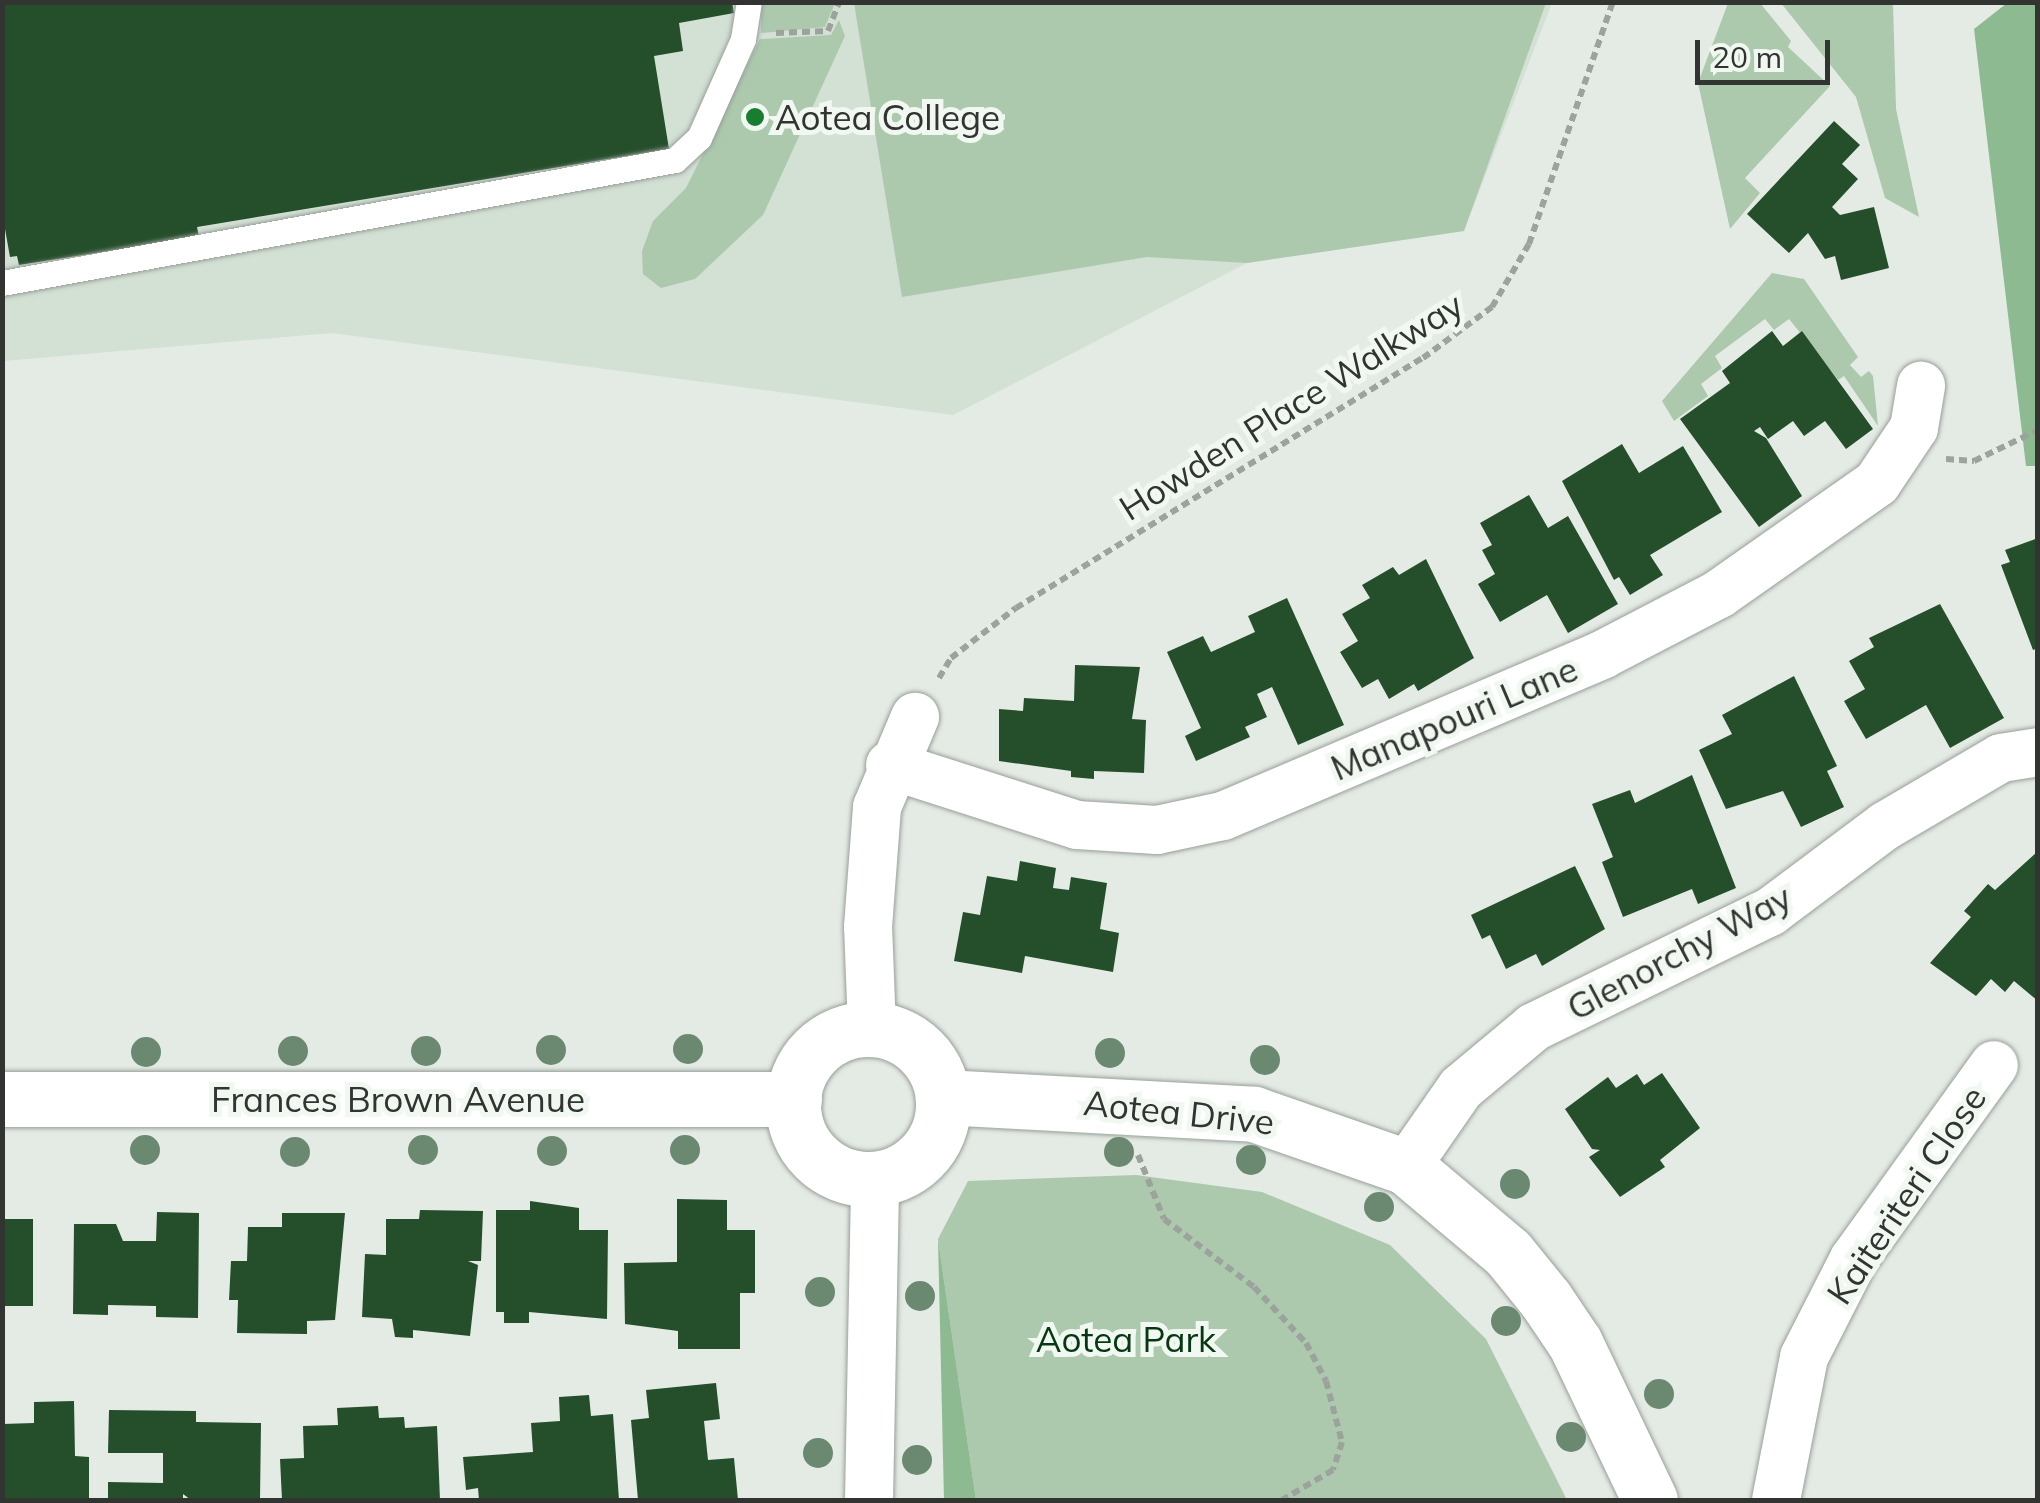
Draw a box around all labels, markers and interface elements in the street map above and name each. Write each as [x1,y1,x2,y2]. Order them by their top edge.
scale bar [1700,20,1835,82]
text: 20 m [1712,38,1782,76]
place label: Aotea College [775,96,1000,138]
marker: Aotea College [744,106,766,128]
street label: Howden Place Walkway [1112,283,1470,529]
street label: Manapouri Lane [1325,647,1583,789]
street label: Glenorchy Way [1560,875,1798,1029]
street label: Frances Brown Avenue [211,1078,585,1120]
street label: Kaiteriteri Close [1818,1078,1994,1312]
street label: Aotea Drive [1082,1081,1276,1143]
park label: Aotea Park [1036,1318,1216,1360]

